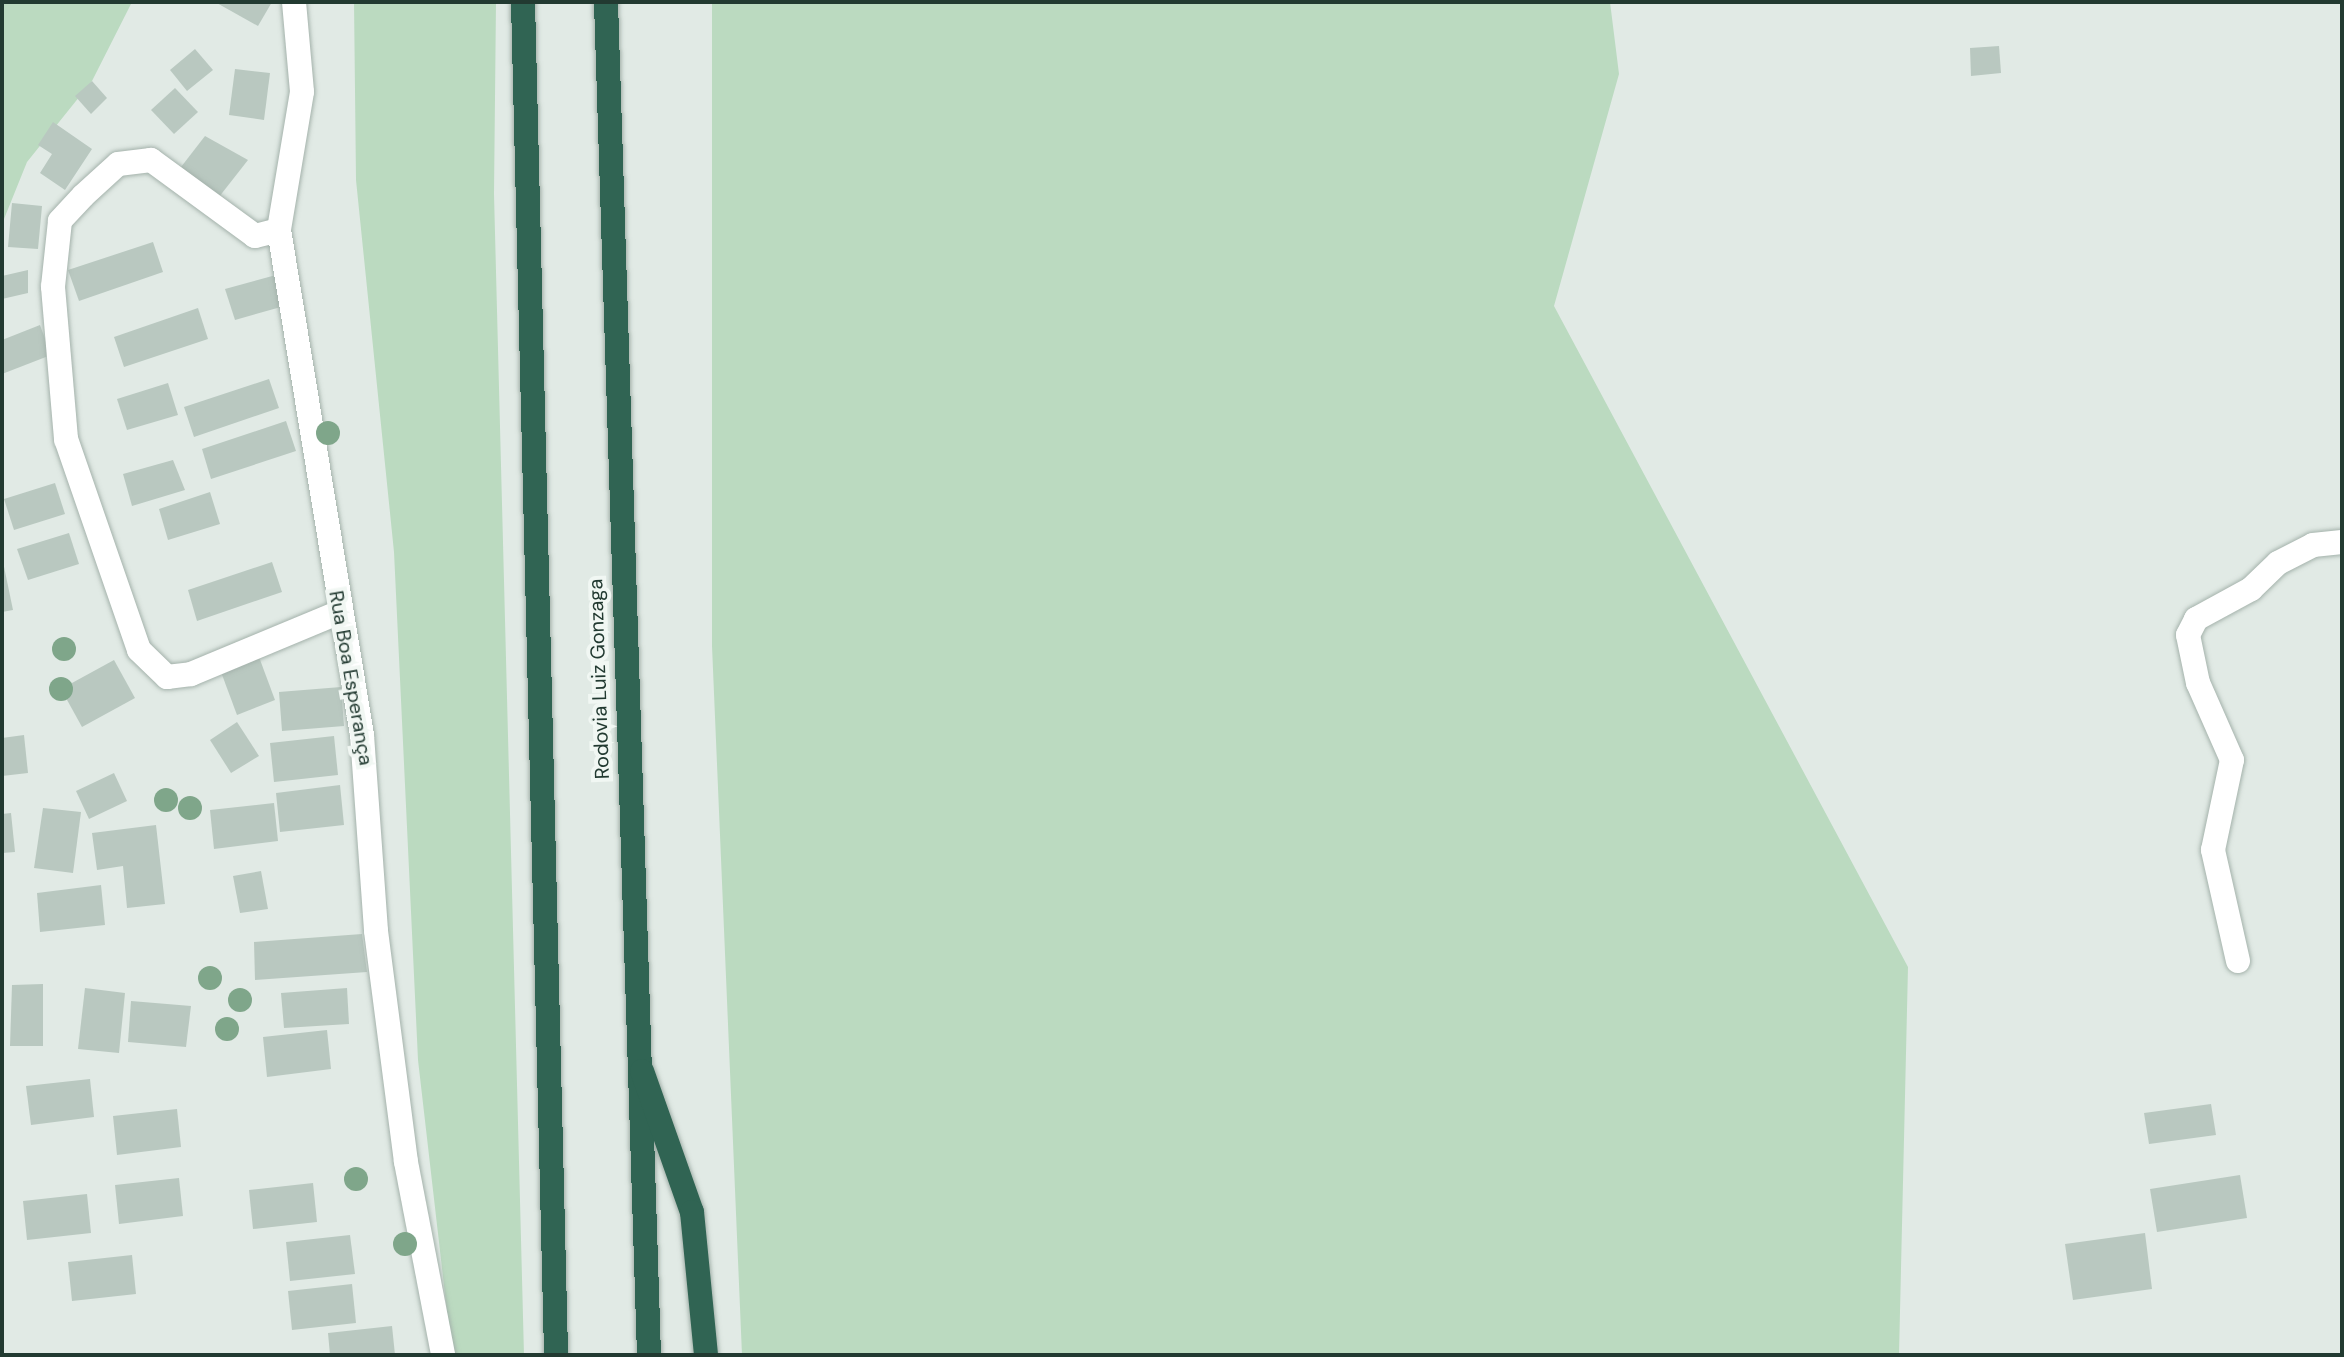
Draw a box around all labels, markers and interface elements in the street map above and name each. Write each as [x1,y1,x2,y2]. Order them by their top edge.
street label: Rodovia Luiz Gonzaga [584,578,614,780]
street label: Rua Boa Esperança [324,589,378,767]

